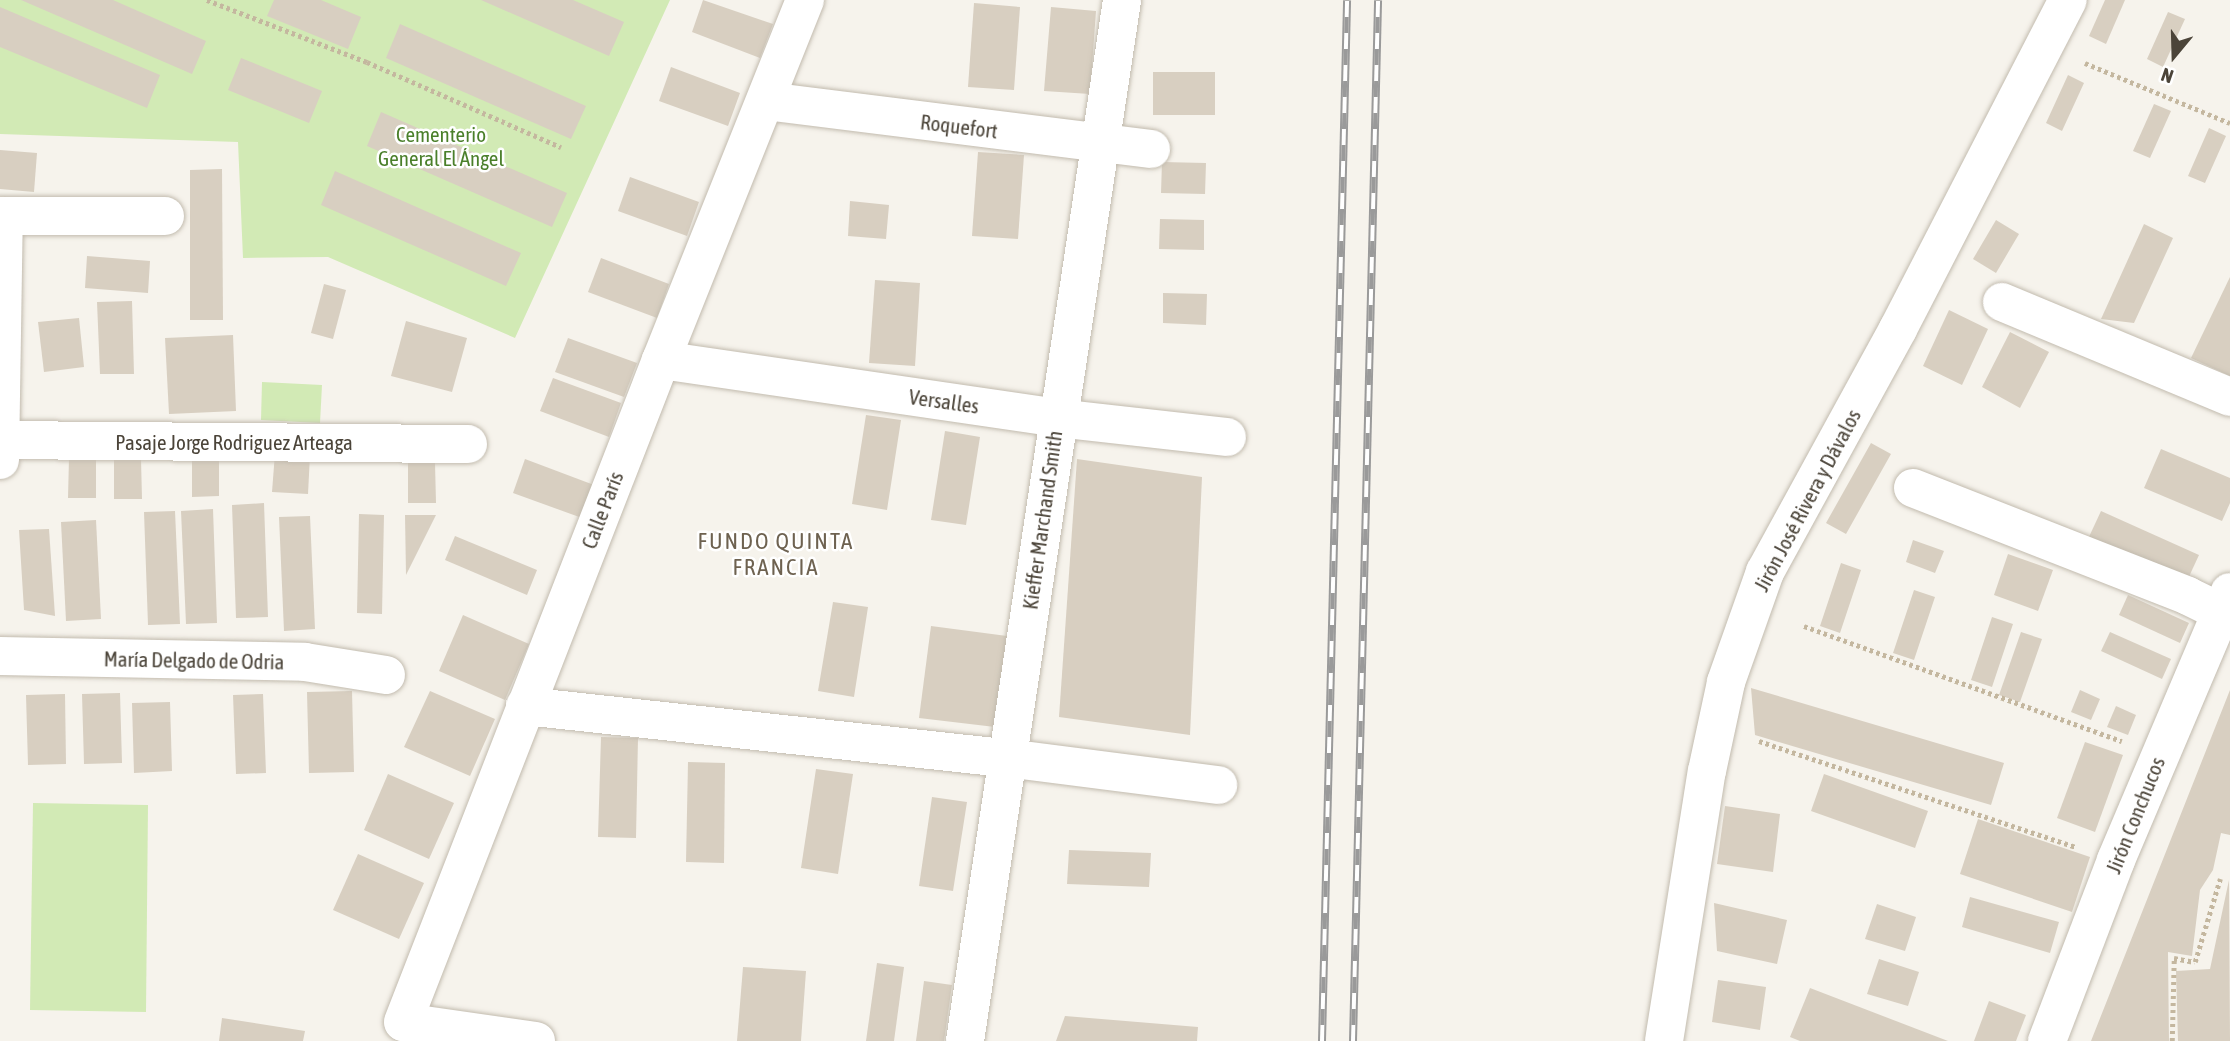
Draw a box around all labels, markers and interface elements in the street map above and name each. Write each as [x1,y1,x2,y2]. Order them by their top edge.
north arrow [2139,21,2209,91]
text: N [2158,64,2176,88]
street label: Roquefort [919,109,999,143]
park label: Cementerio General El Ángel [378,121,504,171]
street label: Versalles [907,384,981,418]
street label: Jirón José Rivera y Dávalos [1748,405,1866,595]
street label: Pasaje Jorge Rodriguez Arteaga [115,429,353,455]
street label: Kieffer Marchand Smith [1017,429,1067,611]
street label: Calle París [576,468,628,552]
district label: FUNDO QUINTA FRANCIA [699,527,853,581]
street label: María Delgado de Odria [104,646,284,674]
street label: Jirón Conchucos [2100,753,2170,877]

